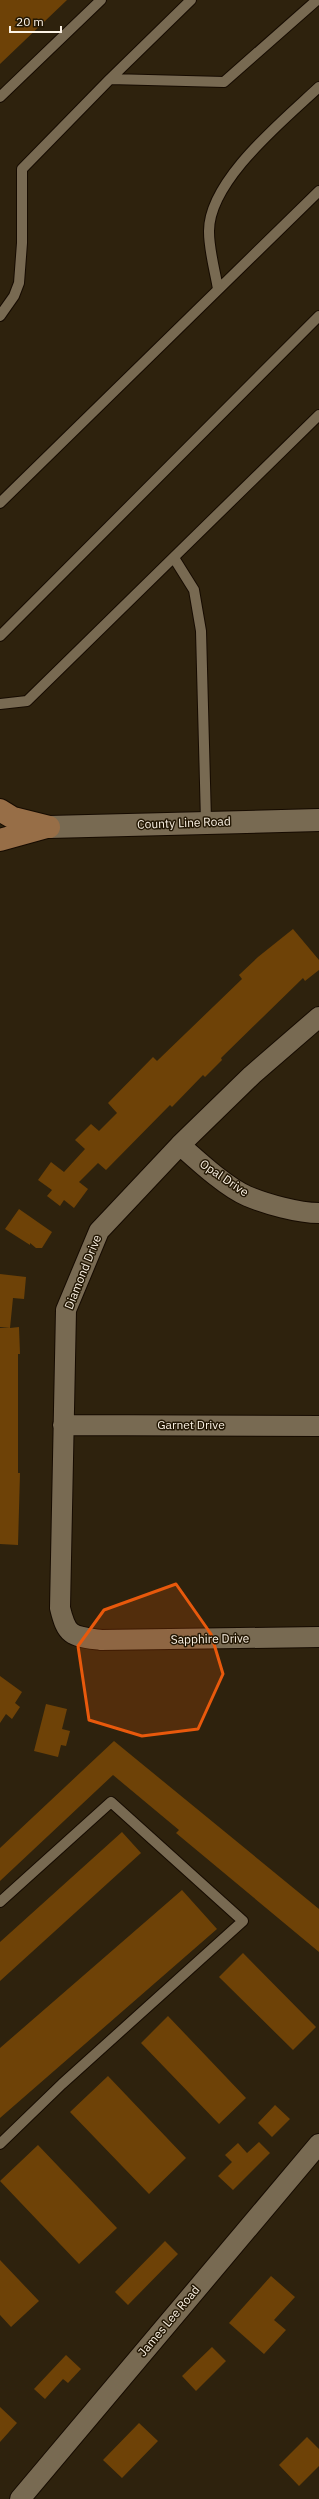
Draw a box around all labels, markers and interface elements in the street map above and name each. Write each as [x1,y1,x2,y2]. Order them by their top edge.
scale bar [10,8,61,34]
text: 20 m [16,14,44,29]
street label: County Line Road [137,813,231,832]
street label: Opal Drive [197,1156,252,1200]
street label: Diamond Drive [61,1232,104,1311]
street label: Garnet Drive [157,1417,225,1432]
street label: Sapphire Drive [170,1630,250,1647]
street label: James Lee Road [135,2282,203,2359]

